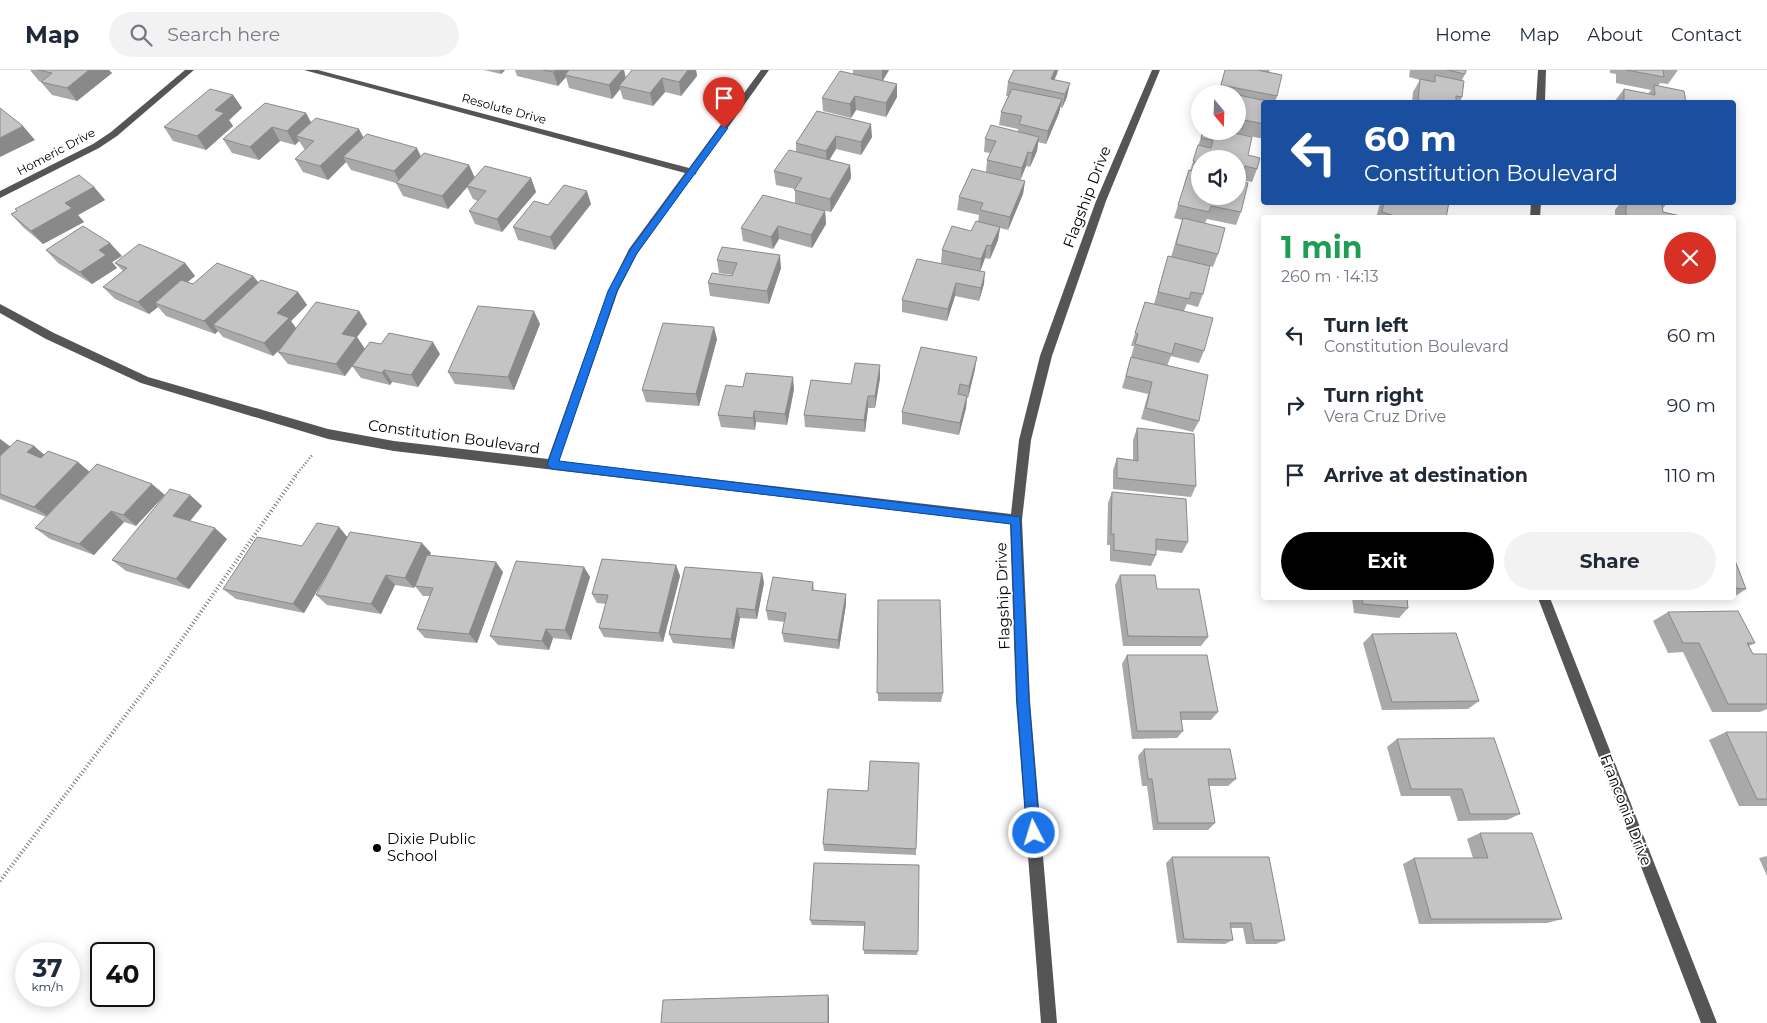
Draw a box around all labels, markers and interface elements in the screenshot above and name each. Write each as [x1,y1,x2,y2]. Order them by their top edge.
search box [109,12,459,57]
text: Map [25,20,79,49]
icon: search [127,21,155,49]
text: Search here [167,23,280,46]
text: Home [1435,24,1491,46]
text: Map [1519,24,1559,46]
text: About [1587,24,1643,46]
text: Contact [1671,24,1742,46]
pin [703,77,745,128]
icon: arrive [710,84,738,112]
north arrow [1191,85,1246,140]
map controls [1191,85,1246,205]
street label: Resolute Drive [460,90,548,127]
text: 60 m [1364,117,1457,160]
icon: left [1281,120,1346,185]
street label: Homeric Drive [14,125,97,178]
street label: Flagship Drive [1058,143,1115,250]
button: sound [1191,150,1246,205]
text: Constitution Boulevard [1364,160,1618,187]
text: 1 min [1281,229,1362,266]
button: close [1664,232,1716,284]
text: 260 m · 14:13 [1281,267,1379,286]
text: Turn left [1324,314,1409,337]
icon: left [1281,321,1309,349]
text: 60 m [1667,324,1716,347]
text: Constitution Boulevard [1324,337,1509,356]
text: Turn right [1324,384,1424,407]
icon: right [1281,391,1309,419]
text: 90 m [1667,394,1716,417]
text: Vera Cruz Drive [1324,407,1446,426]
street label: Constitution Boulevard [367,415,541,458]
icon: arrive [1281,461,1309,489]
text: Arrive at destination [1324,464,1528,487]
text: 110 m [1665,464,1716,487]
button: Exit [1281,532,1494,590]
button: Share [1504,532,1716,590]
street label: Flagship Drive [991,542,1014,650]
street label: Franconia Drive [1597,751,1656,868]
position arrow [1007,806,1059,858]
place label: Dixie Public School [387,829,476,865]
marker: Dixie Public School [371,842,383,854]
speed limit sign: 40 [90,942,155,1007]
text: 37 [32,953,63,983]
text: km/h [31,979,64,994]

